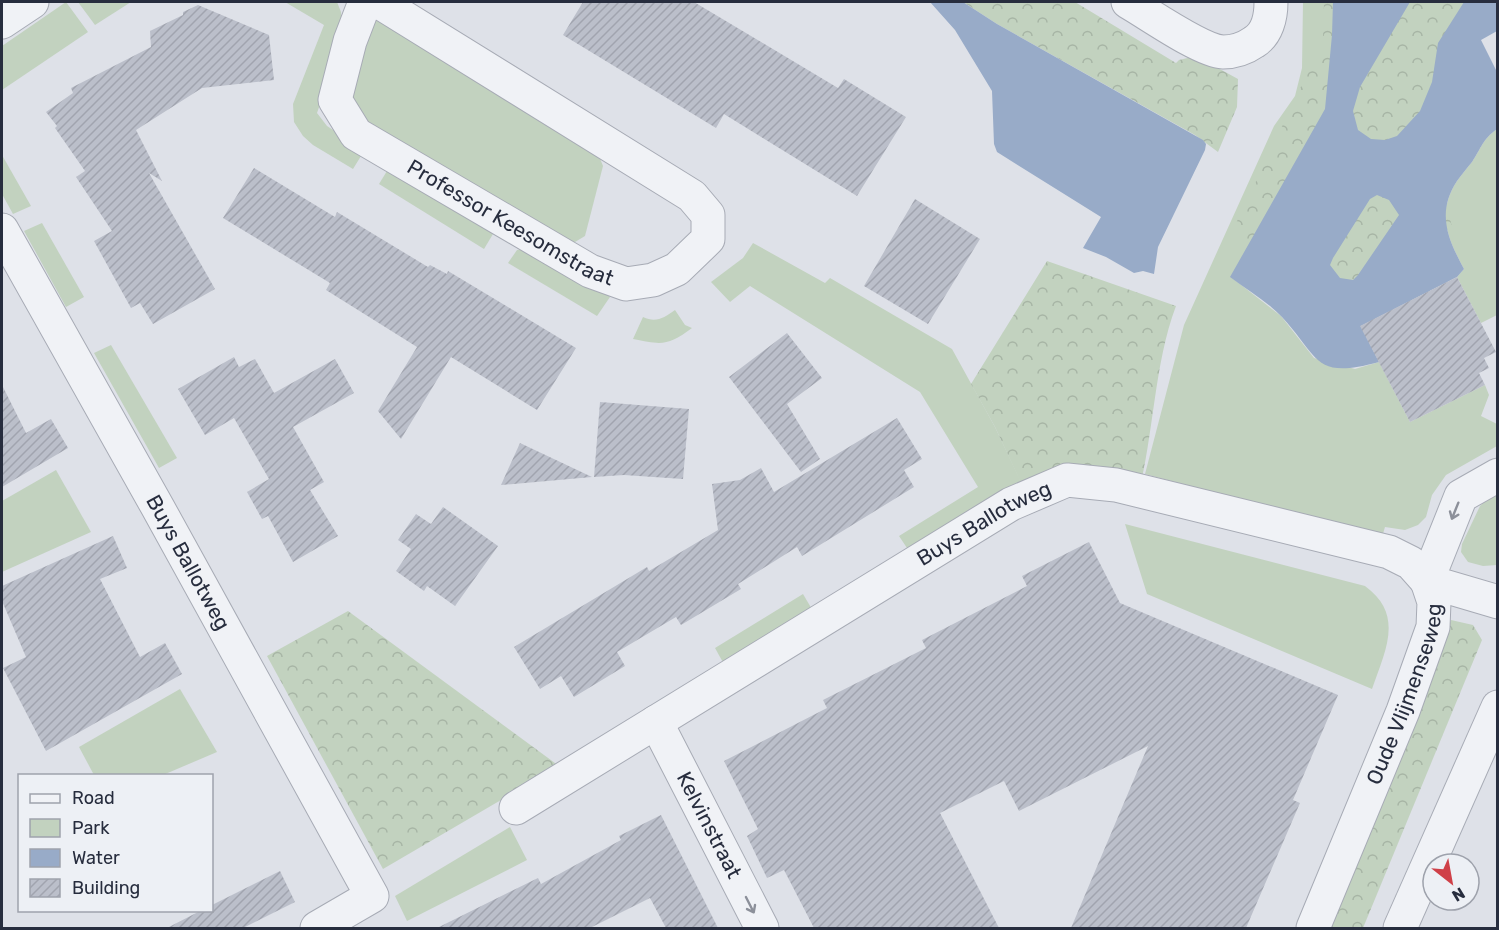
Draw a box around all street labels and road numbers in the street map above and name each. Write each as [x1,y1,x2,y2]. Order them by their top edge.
street label: Professor Keesomstraat [403,154,617,291]
street label: Buys Ballotweg [912,475,1055,571]
street label: Buys Ballotweg [141,490,236,634]
street label: Oude Vlijmenseweg [1361,603,1446,788]
street label: Kelvinstraat [672,767,747,882]

